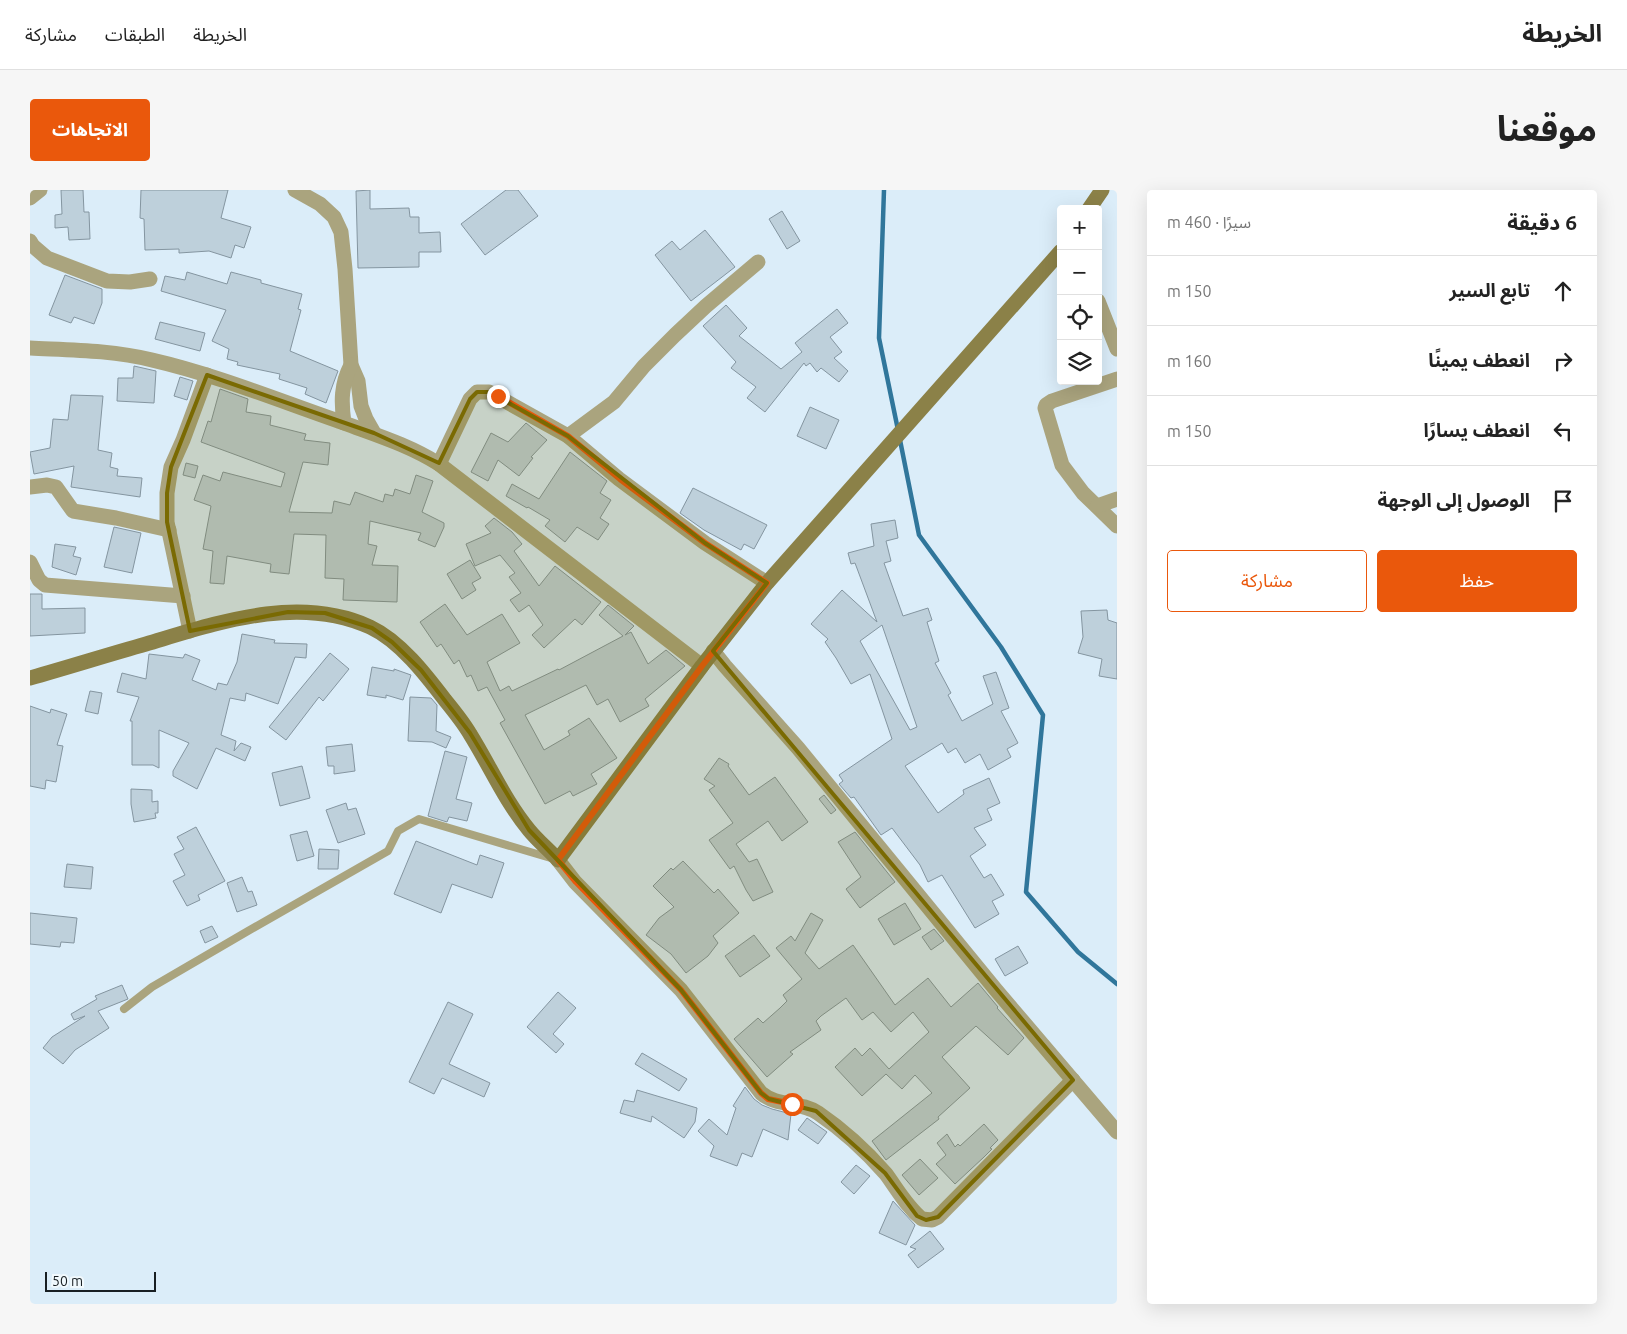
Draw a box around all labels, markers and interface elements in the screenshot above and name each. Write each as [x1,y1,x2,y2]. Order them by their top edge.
text: الخريطة [1522,20,1602,47]
text: مشاركة [25,24,77,44]
text: الطبقات [105,24,165,44]
text: الخريطة [193,24,247,44]
button: الاتجاهات [30,99,150,161]
text: موقعنا [1497,108,1597,148]
map controls [1057,205,1102,385]
button: + [1057,205,1102,250]
text: 6 دقيقة [1507,210,1577,234]
text: سيرًا · 460 m [1167,213,1251,231]
button: − [1057,250,1102,295]
icon: ahead [1549,277,1577,305]
text: تابع السير [1449,279,1530,301]
text: 150 m [1167,282,1212,300]
button: locate [1057,295,1102,340]
button: layers [1057,340,1102,385]
icon: right [1549,347,1577,375]
text: انعطف يمينًا [1428,349,1530,371]
text: 160 m [1167,352,1212,370]
route end [487,385,510,408]
icon: left [1549,417,1577,445]
text: انعطف يسارًا [1423,419,1530,441]
text: 150 m [1167,422,1212,440]
icon: arrive [1549,487,1577,515]
text: الوصول إلى الوجهة [1378,489,1530,511]
button: مشاركة [1167,550,1367,612]
button: حفظ [1377,550,1577,612]
route start [781,1093,804,1116]
scale bar [45,1269,156,1292]
text: 50 m [52,1273,83,1289]

